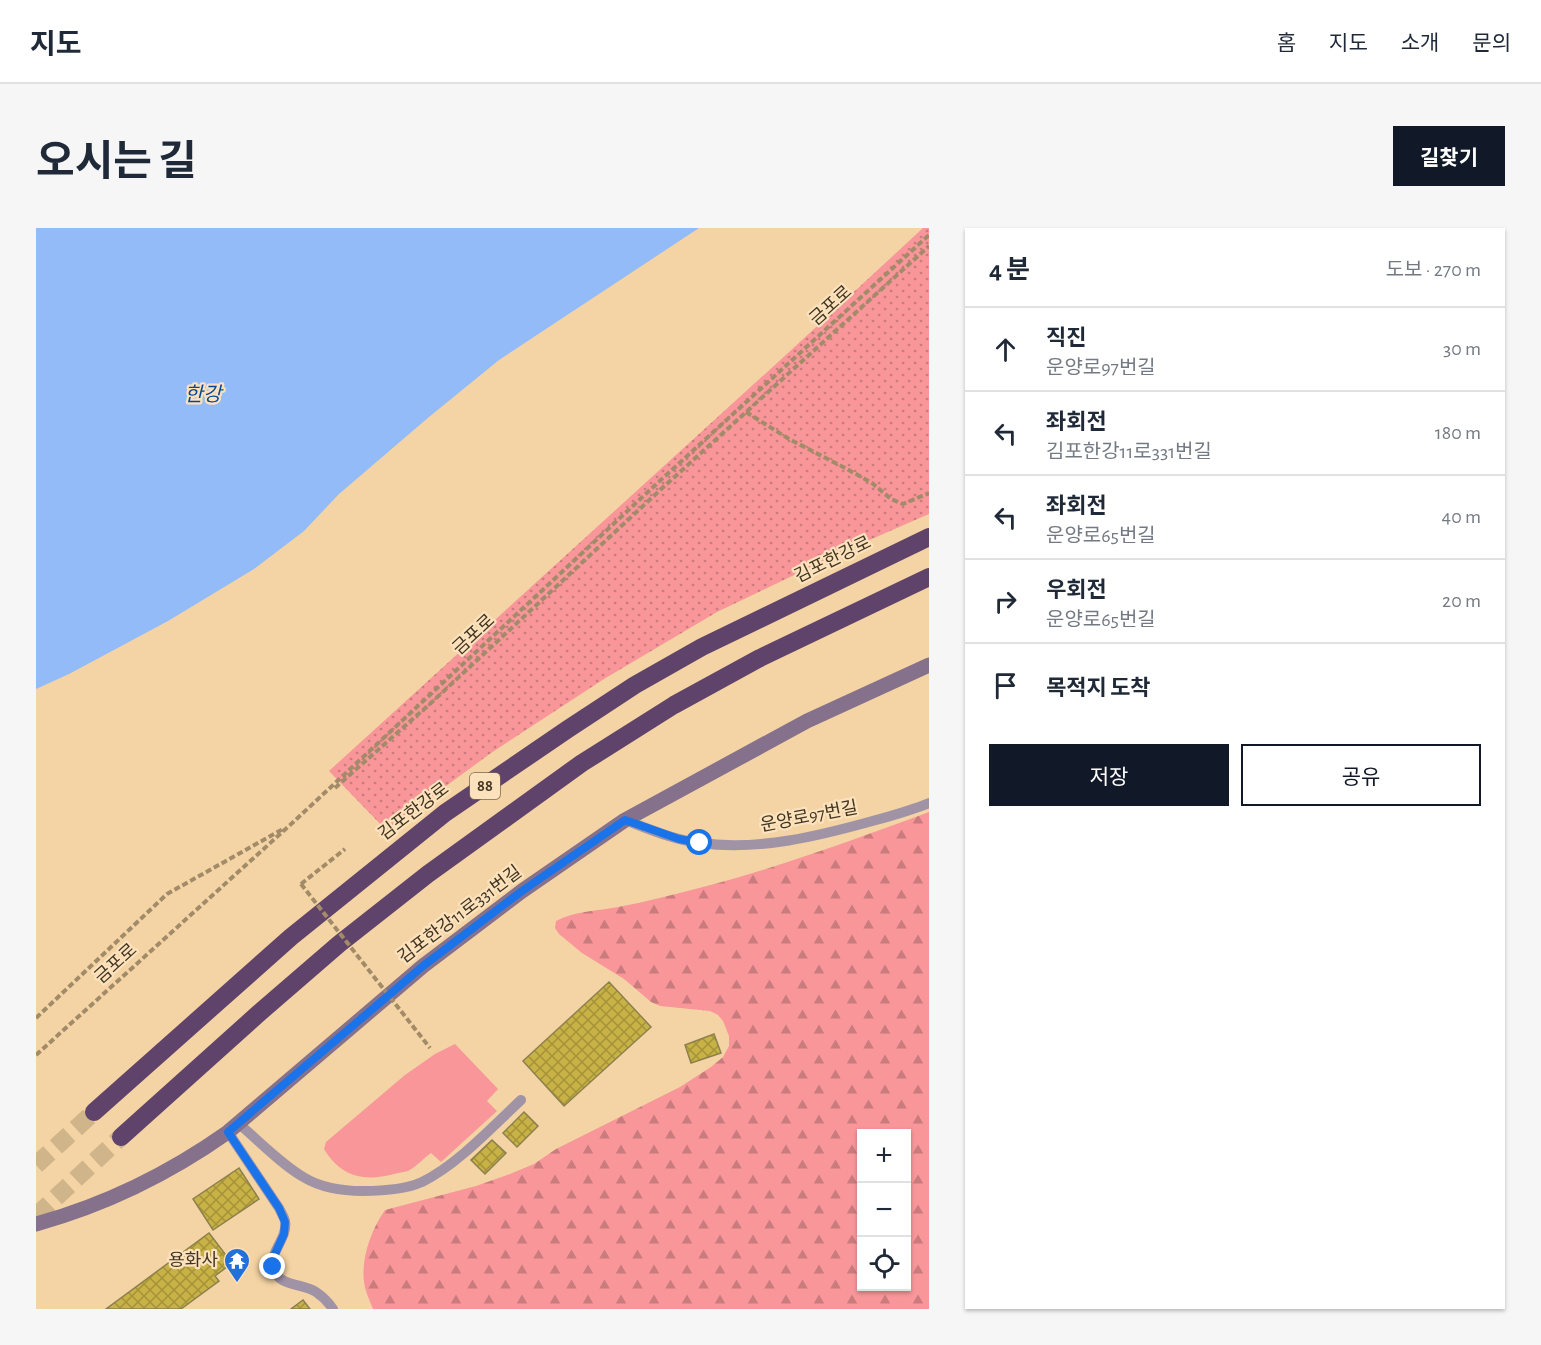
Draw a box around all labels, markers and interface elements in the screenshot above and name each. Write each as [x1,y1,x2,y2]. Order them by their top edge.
text: 지도 [30,31,82,59]
text: 홈 [1277,33,1296,54]
text: 지도 [1329,33,1368,54]
text: 소개 [1401,33,1439,54]
text: 문의 [1472,33,1511,54]
button: 길찾기 [1393,126,1505,186]
text: 오시는 길 [36,141,197,183]
text: 4 분 [989,257,1030,283]
text: 도보 · 270 m [1386,260,1481,280]
street label: 금포로 [806,282,855,329]
text: 직진 [1046,327,1086,349]
icon: ahead [989,333,1022,366]
text: 30 m [1443,339,1481,359]
text: 운양로97번길 [1046,358,1156,378]
water label: 한강 [185,384,224,405]
text: 좌회전 [1046,411,1107,433]
icon: left [989,417,1022,450]
text: 180 m [1435,423,1481,443]
text: 김포한강11로331번길 [1046,442,1212,462]
text: 좌회전 [1046,495,1107,517]
icon: left [989,501,1022,534]
text: 40 m [1442,507,1481,527]
text: 운양로65번길 [1046,526,1156,546]
street label: 김포한강로 [791,532,874,586]
text: 우회전 [1046,579,1107,601]
icon: right [989,585,1022,618]
text: 20 m [1442,591,1481,611]
text: 운양로65번길 [1046,610,1156,630]
street label: 금포로 [449,611,498,659]
icon: arrive [989,669,1022,702]
text: 목적지 도착 [1046,677,1151,699]
button: 저장 [989,744,1229,806]
button: 공유 [1241,744,1481,806]
road number: 88 [470,773,500,799]
street label: 김포한강로 [374,778,452,844]
street label: 운양로97번길 [759,798,859,835]
route start [686,829,712,855]
street label: 김포한강11로331번길 [394,861,525,967]
street label: 금포로 [91,940,140,987]
map controls [857,1129,911,1291]
button: + [857,1129,911,1183]
button: − [857,1183,911,1237]
button: locate [857,1237,911,1291]
temple icon: 용화사 [222,1246,252,1284]
place label: 용화사 [168,1251,218,1270]
route end [259,1253,285,1279]

